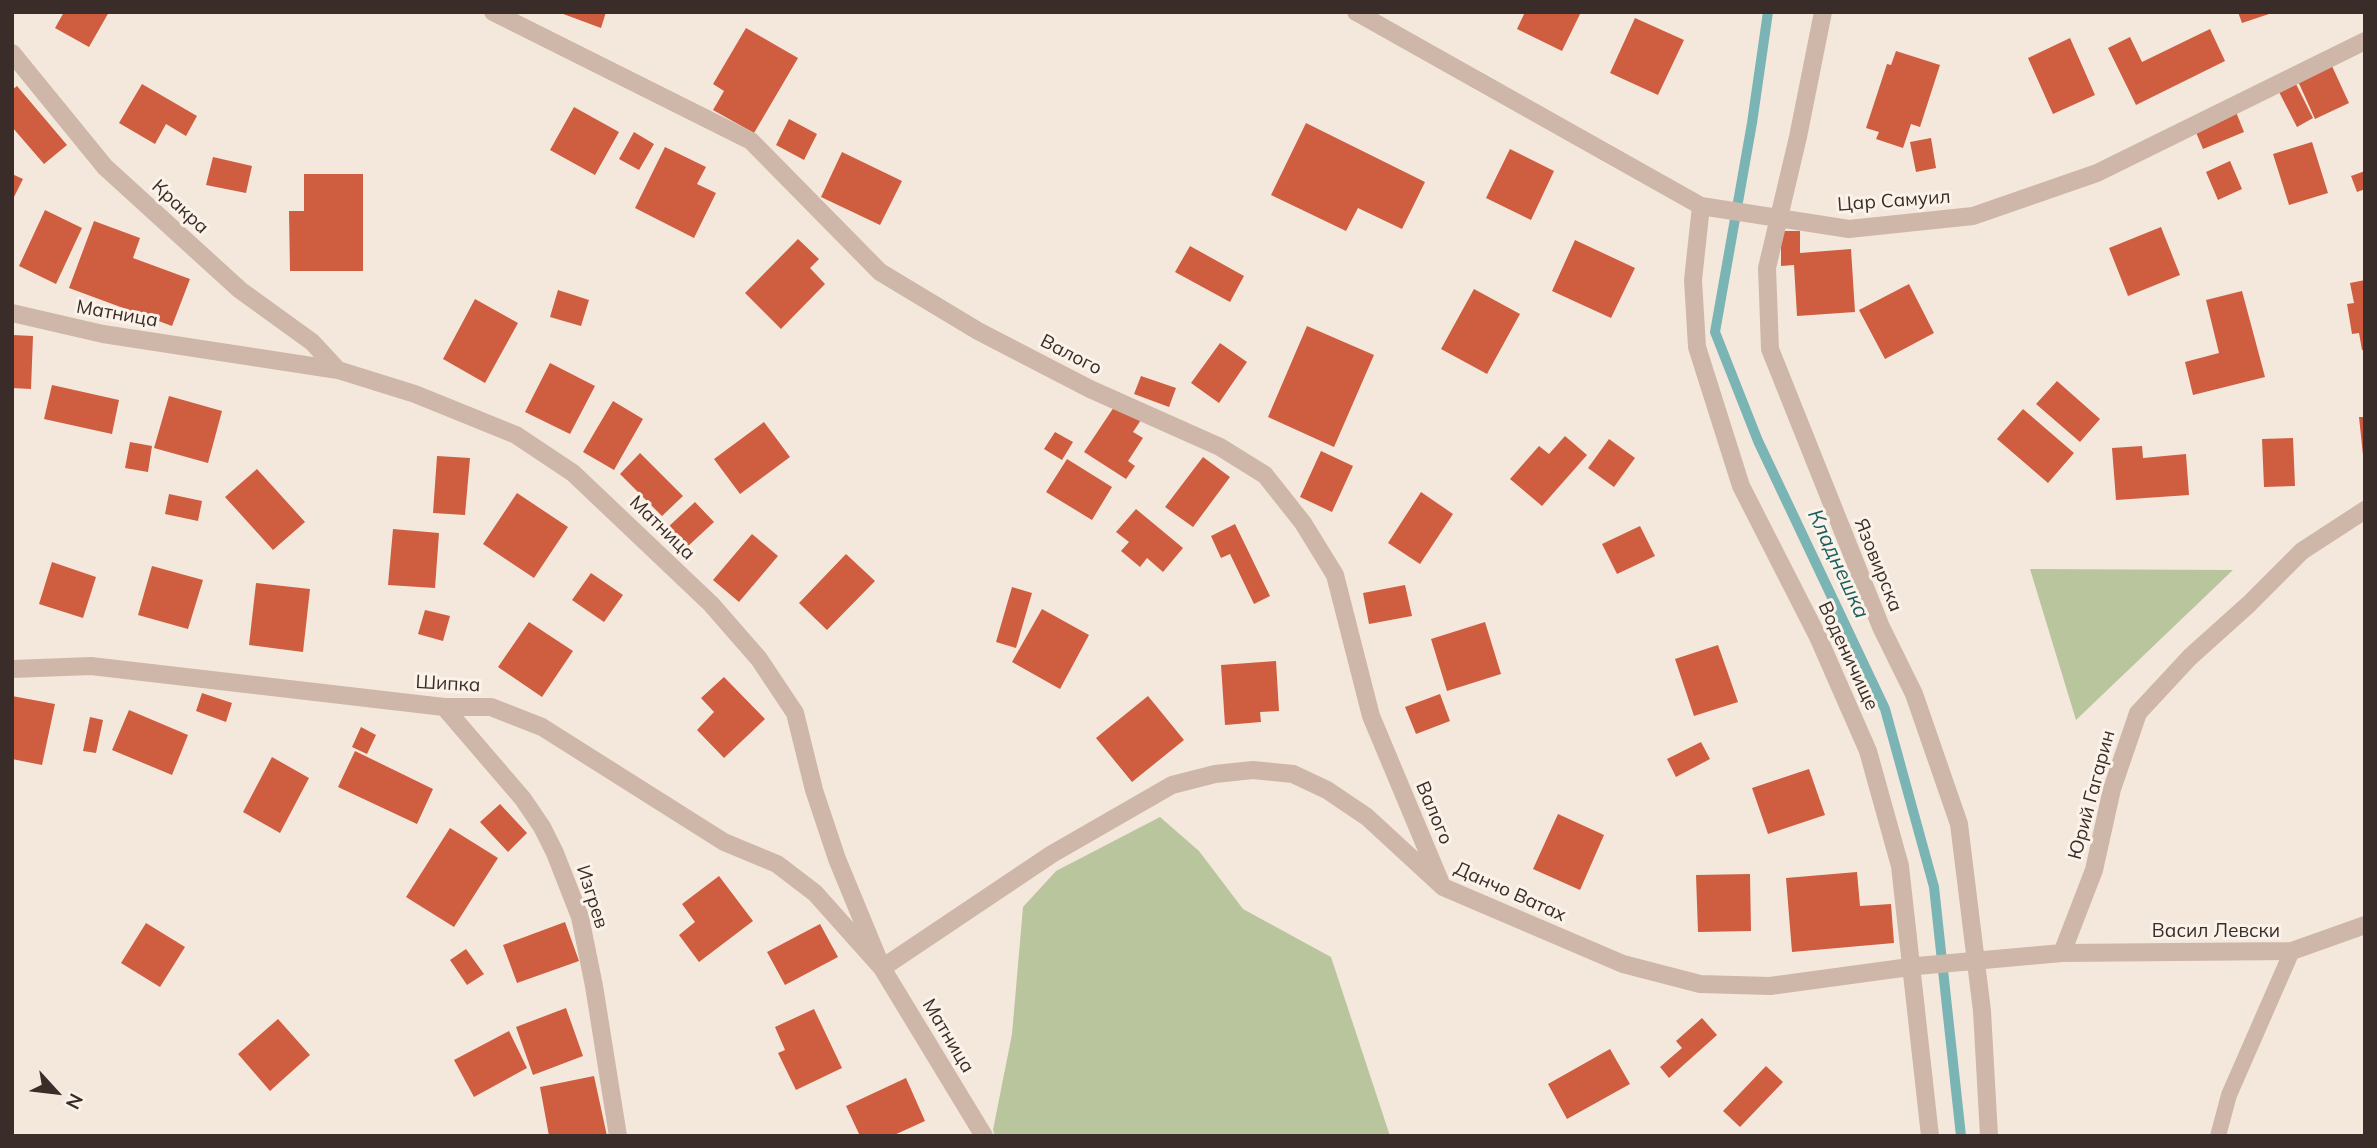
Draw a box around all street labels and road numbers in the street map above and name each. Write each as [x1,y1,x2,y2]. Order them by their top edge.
street label: Кракра [147,175,213,239]
street label: Цар Самуил [1837,186,1951,216]
street label: Матница [74,296,160,332]
street label: Валого [1036,330,1106,380]
street label: Матница [624,491,700,565]
street label: Язовирска [1849,515,1907,615]
street label: Воденичище [1813,598,1883,714]
street label: Шипка [415,671,481,697]
street label: Юрий Гагарин [2064,728,2120,862]
street label: Валого [1411,778,1457,848]
street label: Данчо Ватах [1451,857,1569,927]
street label: Изгрев [571,863,613,931]
street label: Васил Левски [2152,920,2280,942]
street label: Матница [917,995,979,1077]

